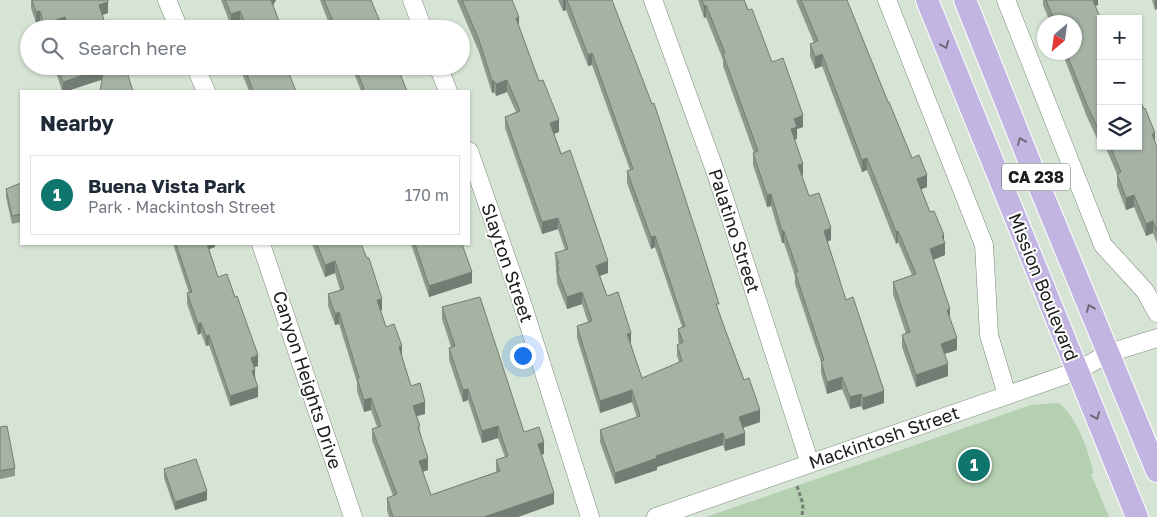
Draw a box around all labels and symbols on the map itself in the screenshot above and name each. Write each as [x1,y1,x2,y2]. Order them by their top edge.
north arrow [1037,15,1082,60]
one-way arrow [939,40,949,49]
one-way arrow [1017,137,1028,146]
road number: CA 238 [1002,163,1070,190]
street label: Palatino Street [705,166,765,296]
street label: Slayton Street [477,200,539,325]
street label: Mission Boulevard [1004,209,1084,364]
street label: Canyon Heights Drive [269,288,347,472]
one-way arrow [1086,304,1096,313]
your location [510,343,536,369]
street label: Mackintosh Street [806,401,962,473]
one-way arrow [1089,411,1100,420]
pin: 1 [958,446,990,484]

